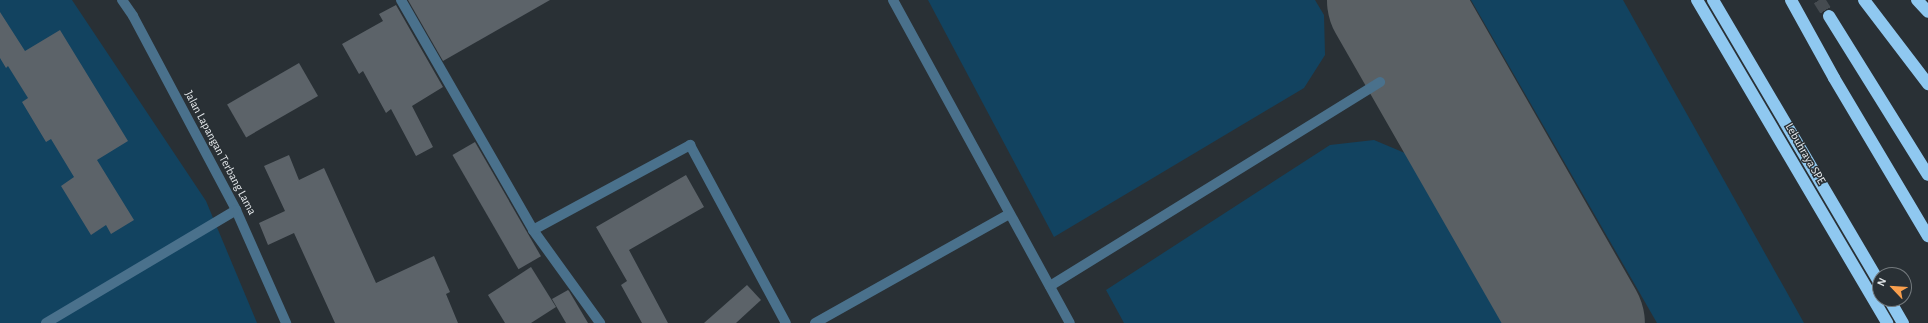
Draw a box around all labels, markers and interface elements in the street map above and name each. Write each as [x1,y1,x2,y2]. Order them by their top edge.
street label: Jalan Lapangan Terbang Lama [181,88,259,218]
street label: Lebuhraya SPE [1782,121,1828,187]
north arrow [1872,267,1912,307]
text: N [1875,276,1888,288]

